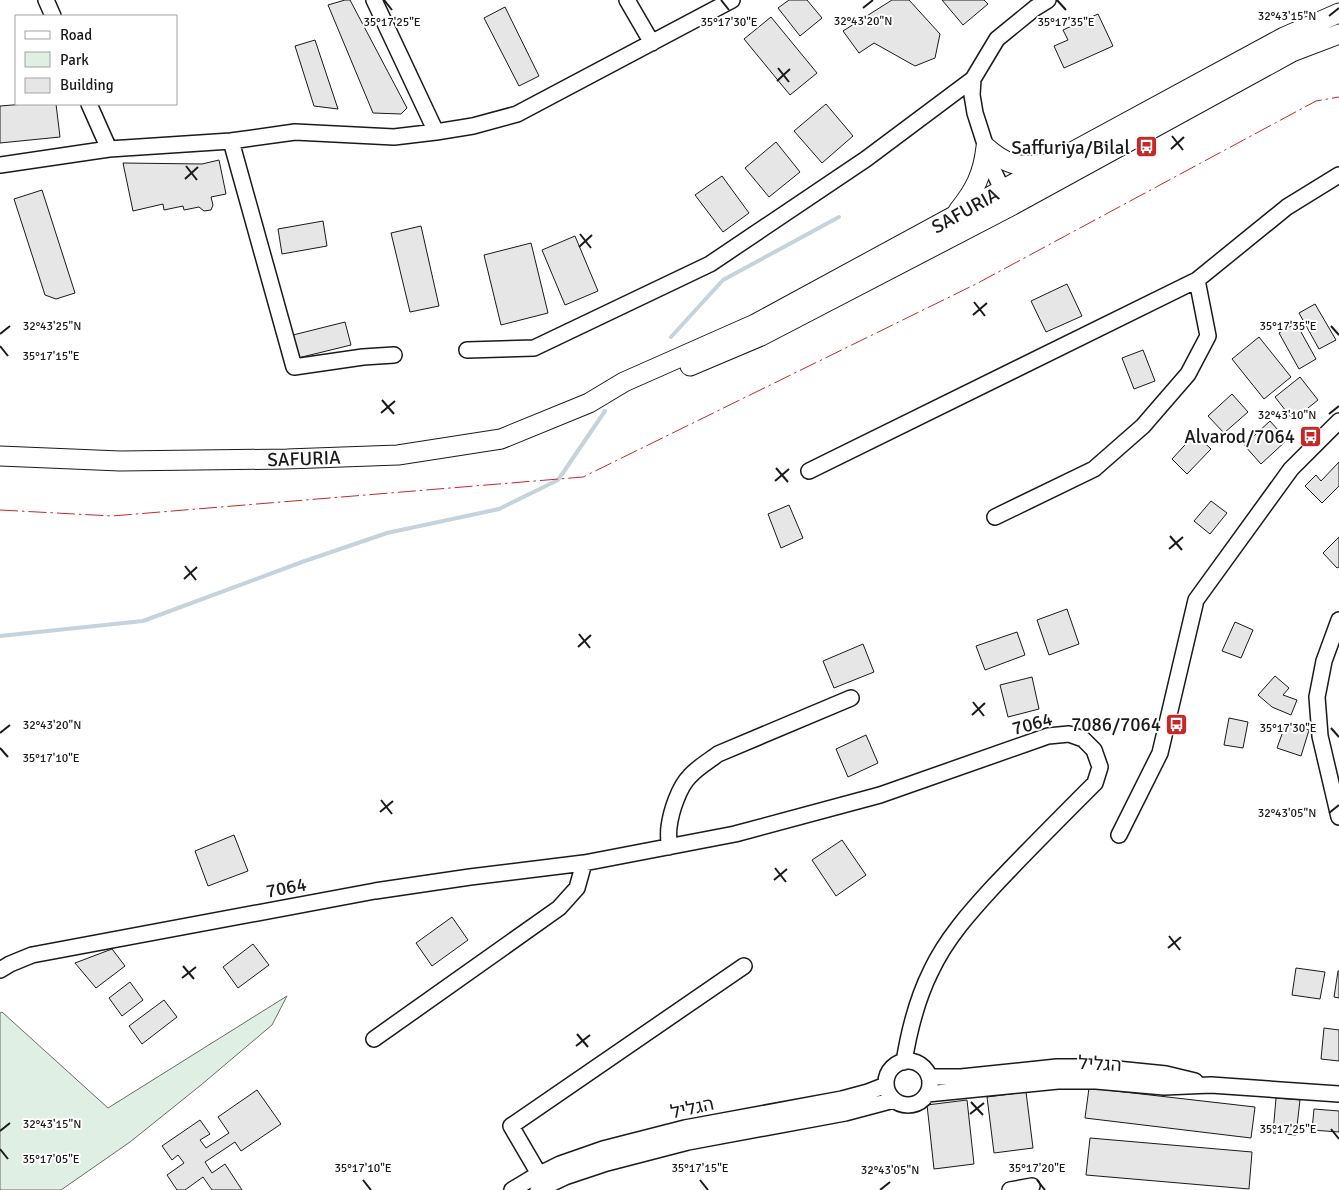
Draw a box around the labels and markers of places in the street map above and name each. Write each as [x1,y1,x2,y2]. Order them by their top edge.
bus stop icon: Saffuriya/Bilal [1134,135,1158,159]
place label: Saffuriya/Bilal [1011,136,1130,160]
bus stop icon: Alvarod/7064 [1299,424,1323,448]
place label: Alvarod/7064 [1184,425,1295,449]
bus stop icon: 7086/7064 [1165,712,1189,736]
place label: 7086/7064 [1071,713,1161,737]

